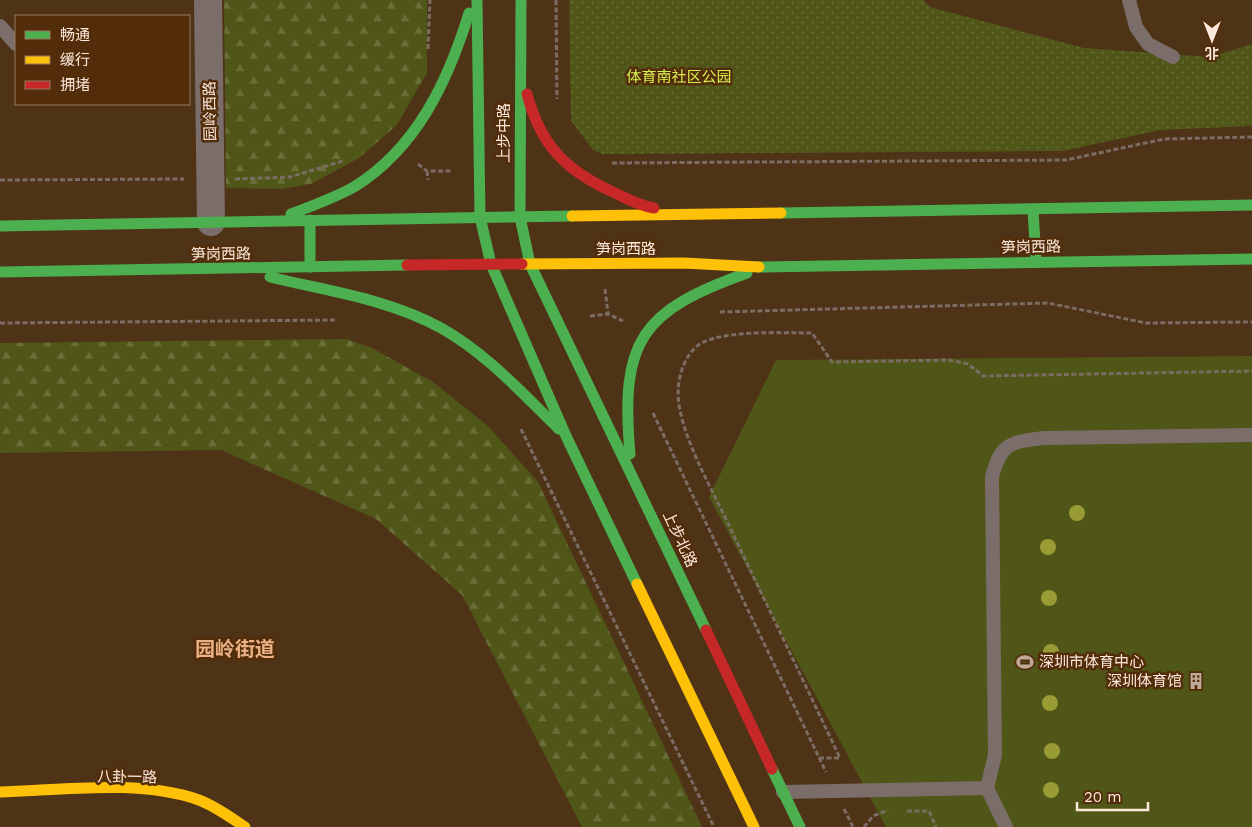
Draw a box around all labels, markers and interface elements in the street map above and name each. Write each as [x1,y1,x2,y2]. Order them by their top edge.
legend [15,15,190,105]
north arrow [1187,15,1237,65]
text: 畅通 [60,26,90,44]
text: 北 [1205,45,1219,61]
text: 缓行 [60,51,90,69]
park label: 体育南社区公园 [626,68,732,86]
text: 拥堵 [60,76,90,94]
street label: 园岭西路 [200,81,220,141]
street label: 上步中路 [495,103,513,163]
street label: 笋岗西路 [1001,237,1061,257]
street label: 笋岗西路 [596,240,656,258]
street label: 笋岗西路 [191,244,251,264]
street label: 上步北路 [659,508,701,570]
district label: 园岭街道 [195,637,275,661]
sports icon: 深圳市体育中心 [1015,652,1035,672]
place label: 深圳市体育中心 [1039,653,1144,671]
building icon: 深圳体育馆 [1186,671,1206,691]
place label: 深圳体育馆 [1107,672,1182,690]
street label: 八卦一路 [97,767,157,787]
scale bar [1077,780,1148,812]
text: 20 m [1084,788,1122,806]

